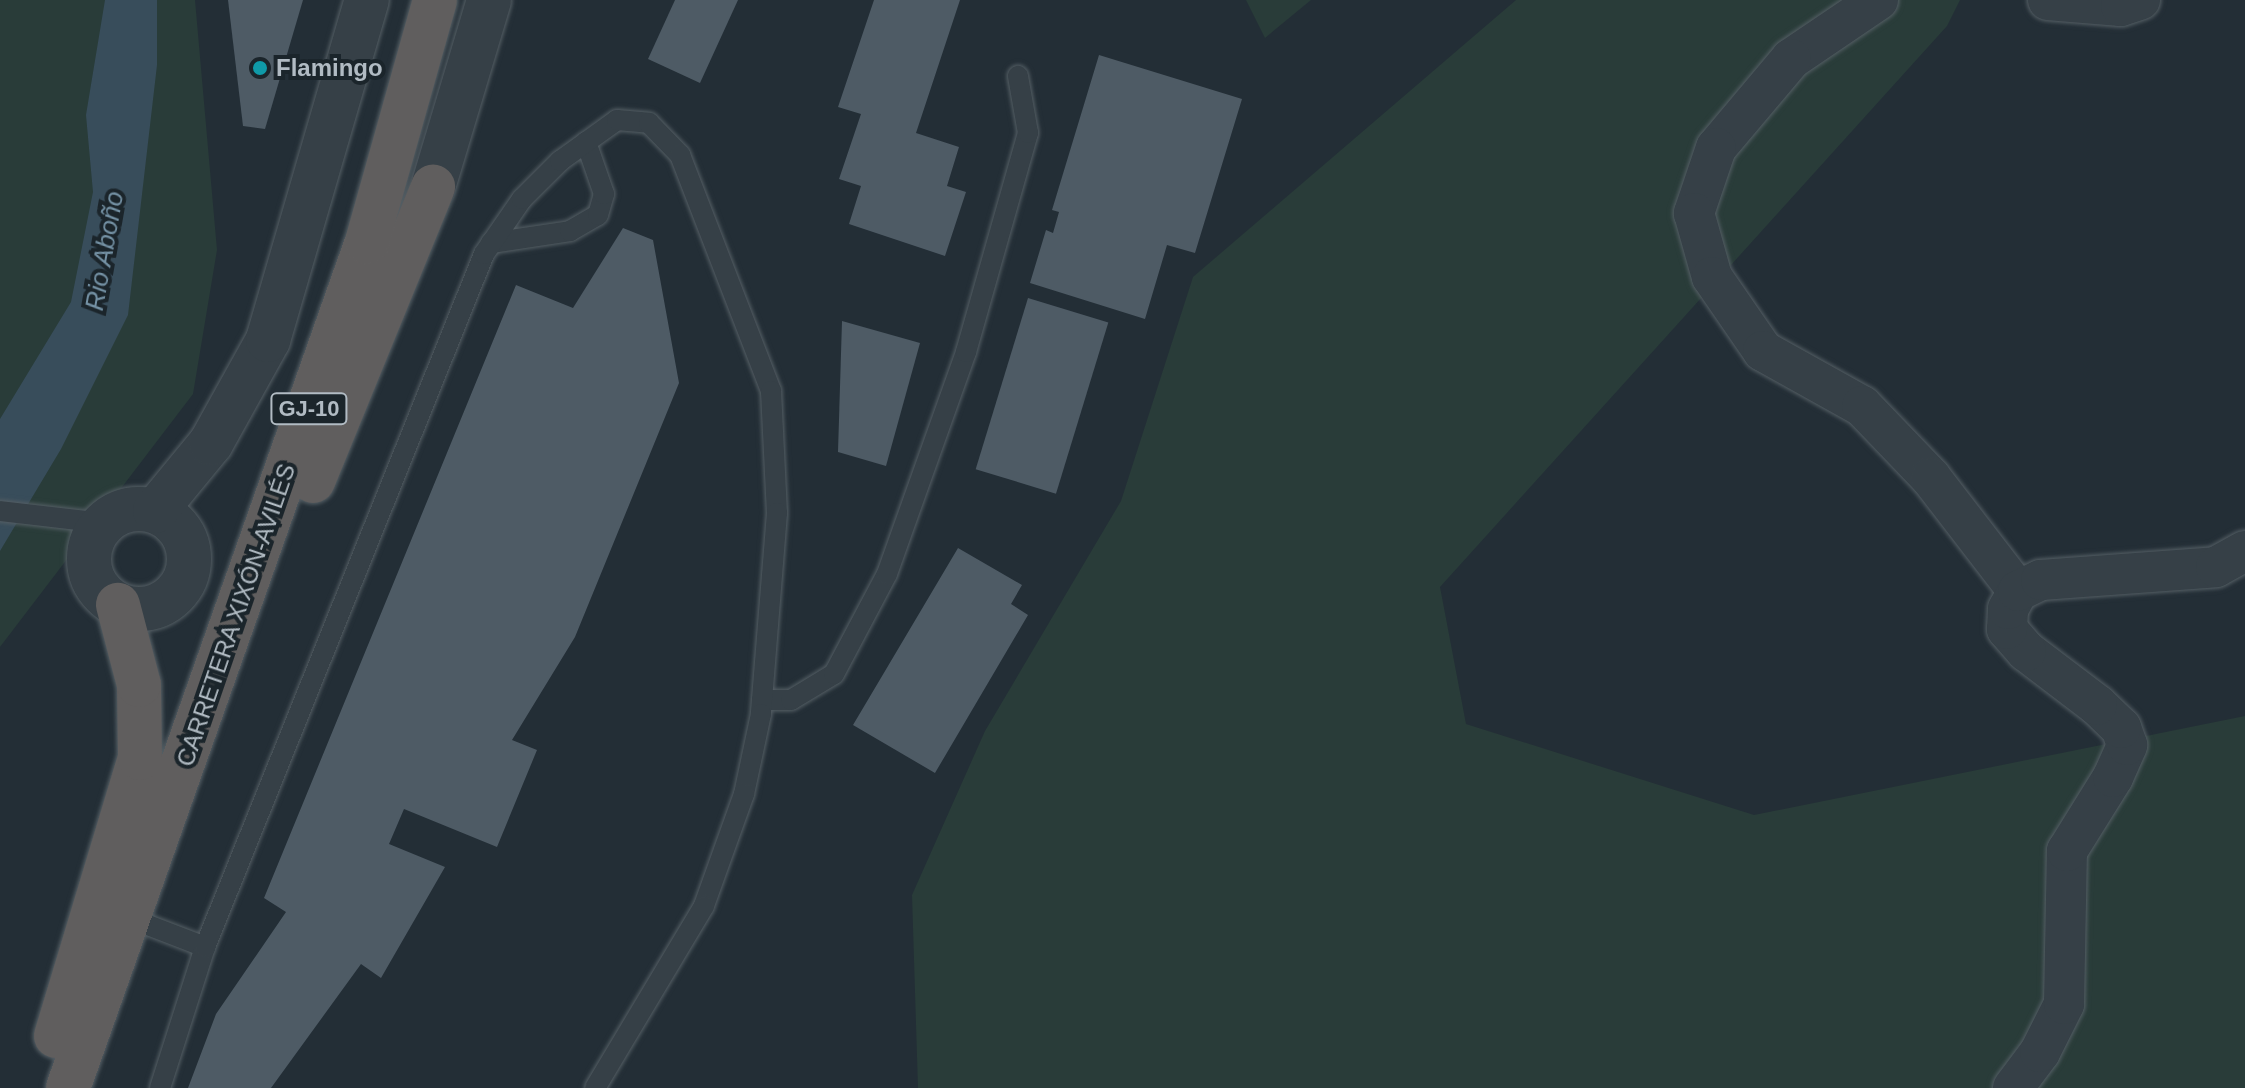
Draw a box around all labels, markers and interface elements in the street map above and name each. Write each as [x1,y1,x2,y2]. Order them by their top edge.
place label: Flamingo [276,54,383,82]
marker: Flamingo [251,59,269,77]
water label: Rio Aboño [79,189,131,313]
road number: GJ-10 [269,391,349,427]
street label: CARRETERA XIXÓN-AVILÉS [170,459,302,771]

